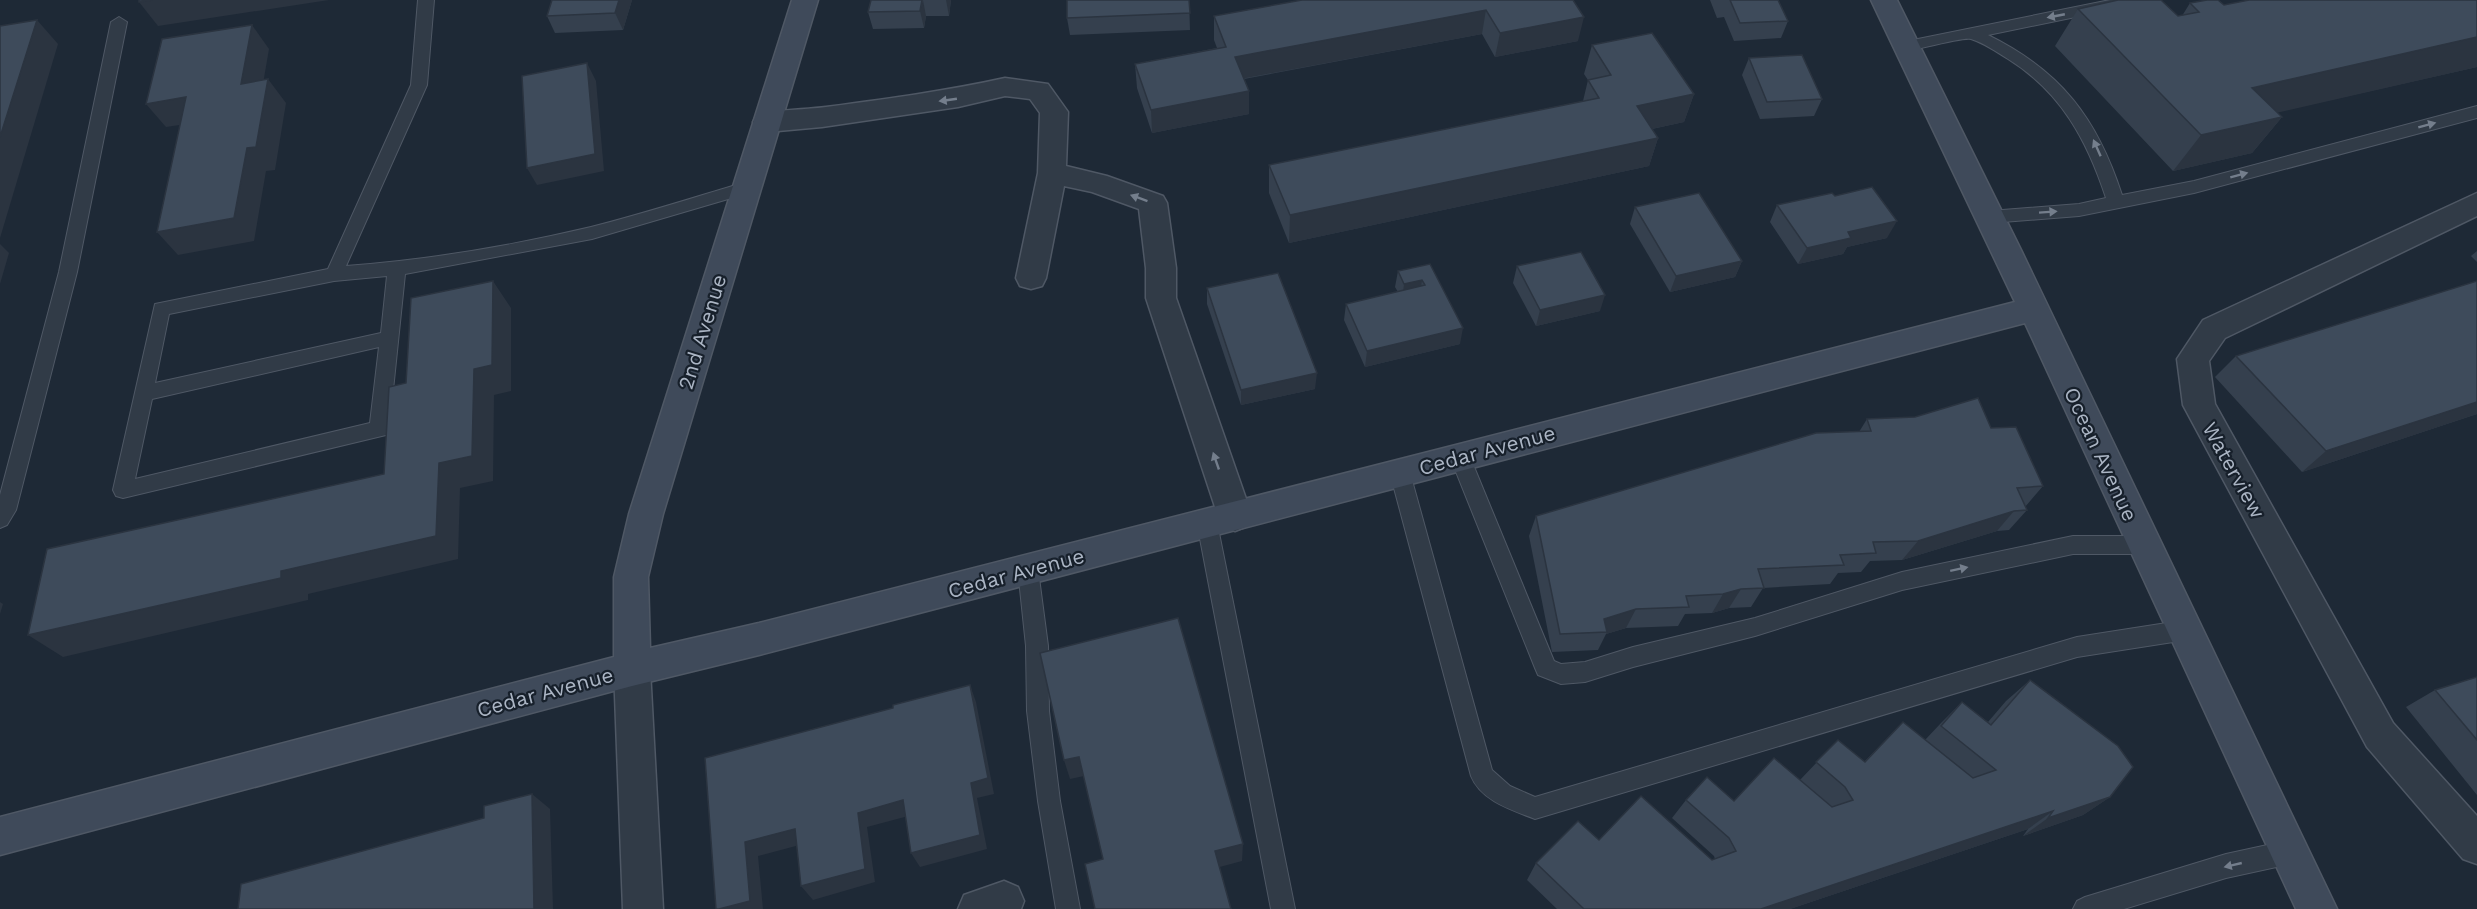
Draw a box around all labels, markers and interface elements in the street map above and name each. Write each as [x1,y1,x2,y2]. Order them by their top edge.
one-way arrow [2047,12,2066,21]
one-way arrow [938,95,957,104]
one-way arrow [2418,120,2436,129]
one-way arrow [2092,138,2102,156]
one-way arrow [2230,170,2248,180]
one-way arrow [1130,193,1148,203]
one-way arrow [2038,208,2057,217]
street label: 2nd Avenue [673,271,731,393]
street label: Ocean Avenue [2059,383,2143,525]
street label: Waterview [2197,417,2271,523]
street label: Cedar Avenue [1416,420,1558,480]
one-way arrow [1211,452,1220,470]
street label: Cedar Avenue [945,543,1087,603]
one-way arrow [1950,564,1969,573]
street label: Cedar Avenue [474,662,616,722]
one-way arrow [2223,861,2242,870]

